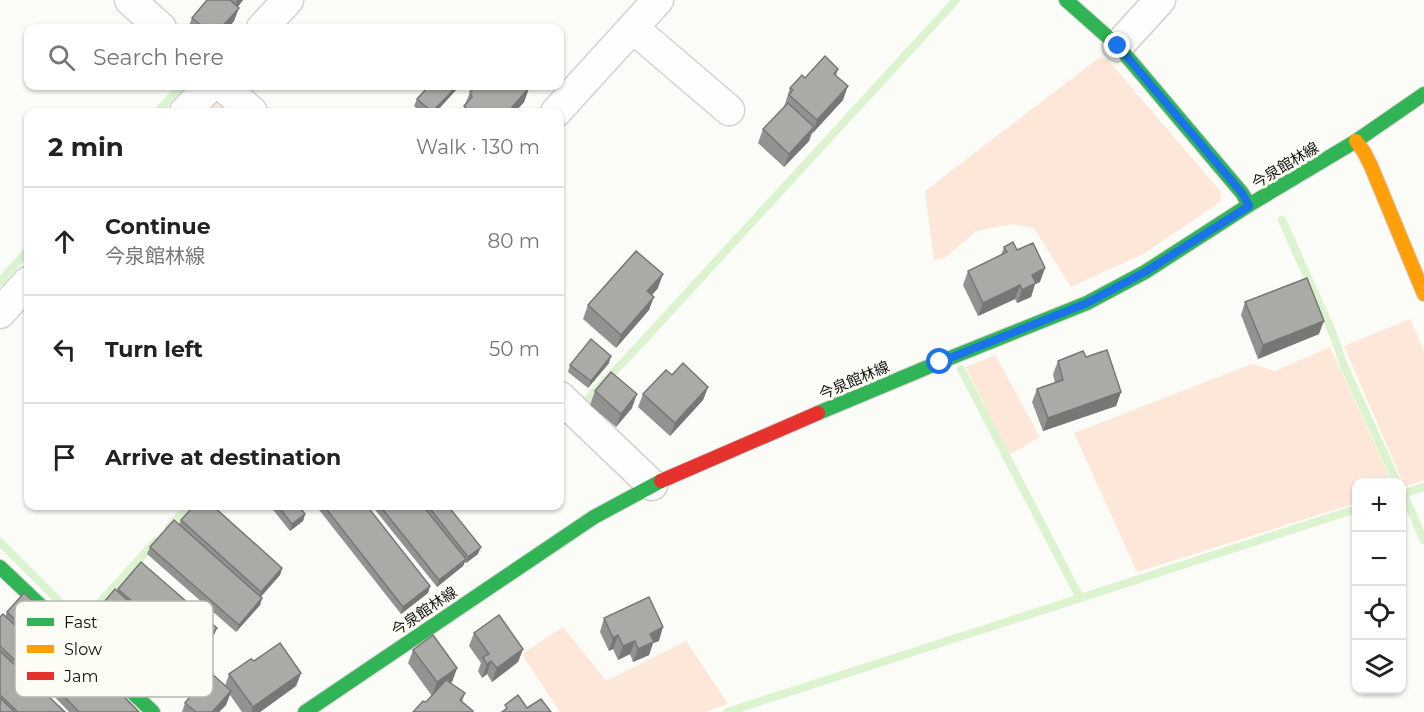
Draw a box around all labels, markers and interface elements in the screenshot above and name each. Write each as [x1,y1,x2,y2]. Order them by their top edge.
search box [24,24,564,90]
route end [1104,32,1130,58]
icon: search [45,41,78,74]
text: Search here [93,44,224,71]
text: 2 min [48,131,124,163]
text: Walk · 130 m [416,135,540,159]
street label: 今泉館林線 [1248,138,1322,192]
text: Continue [105,213,211,240]
icon: ahead [48,225,81,258]
text: 80 m [488,229,540,253]
text: 今泉館林線 [105,244,205,268]
icon: left [48,333,81,366]
text: Turn left [105,336,203,363]
text: 50 m [489,337,540,361]
route start [926,348,952,374]
street label: 今泉館林線 [816,357,892,403]
icon: arrive [48,441,81,474]
text: Arrive at destination [105,444,341,471]
map controls [1352,478,1406,694]
button: + [1352,478,1406,532]
button: − [1352,532,1406,586]
street label: 今泉館林線 [388,582,460,640]
button: locate [1352,586,1406,640]
legend [15,601,213,697]
text: Fast [64,613,98,632]
text: Slow [64,640,102,659]
button: layers [1352,640,1406,694]
text: Jam [63,667,98,686]

